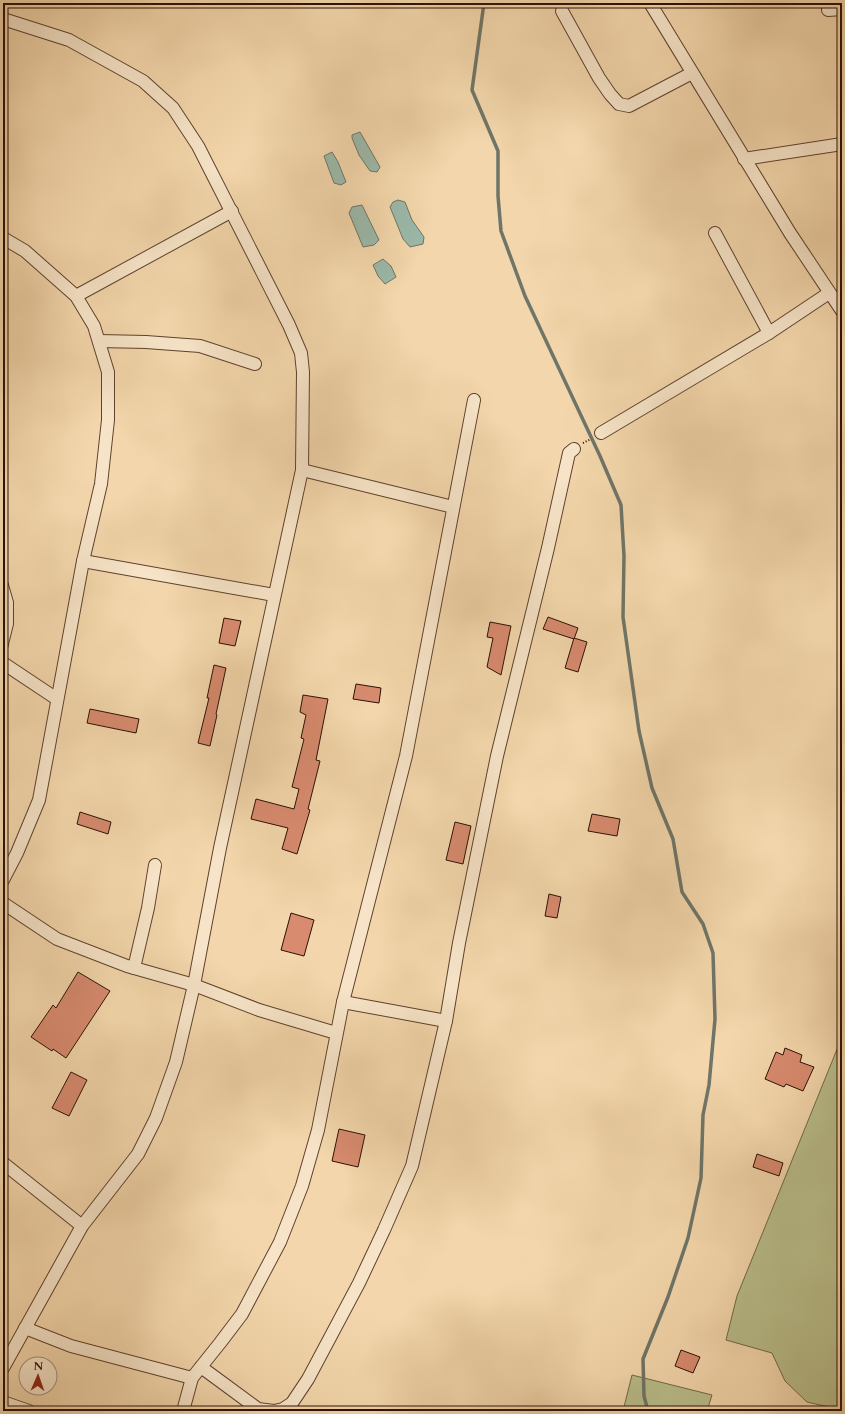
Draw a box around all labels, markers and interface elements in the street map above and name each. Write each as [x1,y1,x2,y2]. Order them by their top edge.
north arrow [18,1356,58,1396]
text: N [33,1359,44,1374]

